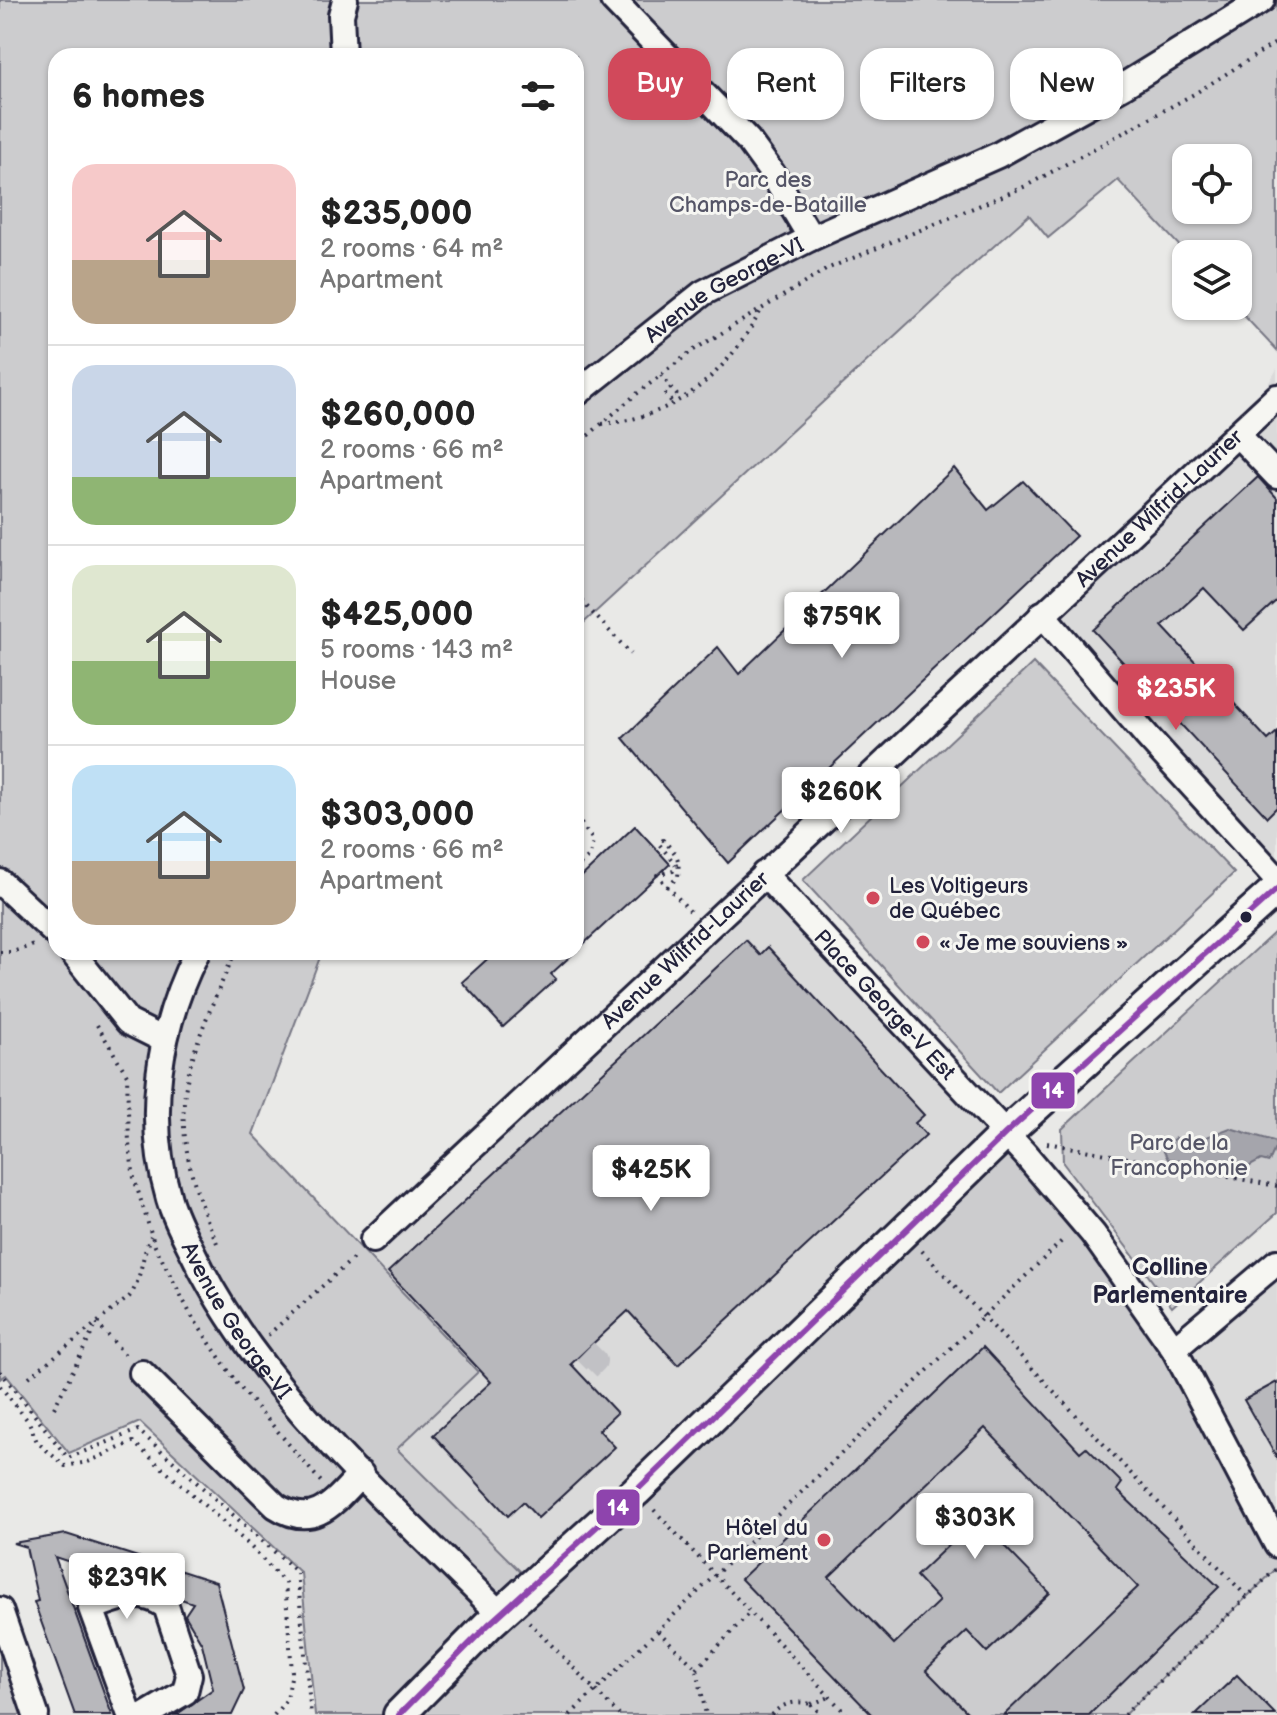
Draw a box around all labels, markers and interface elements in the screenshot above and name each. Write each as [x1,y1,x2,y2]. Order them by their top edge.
chip: Buy [608,48,711,120]
chip: Rent [727,48,844,120]
chip: Filters [860,48,994,120]
chip: New [1010,48,1123,120]
icon: filters [516,74,560,118]
text: 6 homes [72,76,205,117]
map controls [1172,144,1252,320]
button: locate [1172,144,1252,224]
park label: Parc des Champs-de-Bataille [669,167,867,219]
text: $235,000 [320,193,473,234]
icon: home [136,196,232,292]
street label: Avenue George-VI [640,232,809,349]
text: 2 rooms · 64 m² [320,234,504,265]
button: layers [1172,240,1252,320]
text: Apartment [320,265,443,296]
text: $260,000 [320,394,476,435]
icon: home [136,397,232,493]
street label: Avenue Wilfrid-Laurier [1070,423,1250,593]
text: 2 rooms · 66 m² [320,435,504,466]
text: Apartment [320,466,443,497]
pin: $759K [786,592,898,660]
text: $425,000 [320,594,474,635]
icon: home [136,597,232,693]
text: $759K [802,602,882,633]
text: 5 rooms · 143 m² [320,635,513,666]
pin: $235K [1120,664,1232,732]
text: House [320,666,396,697]
text: $235K [1136,674,1216,705]
pin: $260K [785,767,897,835]
text: $260K [800,777,882,808]
text: $303,000 [320,794,474,835]
icon: home [136,797,232,893]
text: 2 rooms · 66 m² [320,835,504,866]
street label: Avenue Wilfrid-Laurier [596,865,776,1035]
text: Apartment [320,866,443,897]
place label: Les Voltigeurs de Québec [889,873,1028,925]
marker: Les Voltigeurs de Québec [864,889,882,907]
unlabelled marker [1238,909,1254,925]
street label: Place George-V Est [808,924,961,1086]
place label: « Je me souviens » [939,930,1128,957]
marker: « Je me souviens » [914,933,932,951]
line badge: 14 [1030,1071,1076,1110]
text: 14 [1042,1078,1064,1105]
park label: Parc de la Francophonie [1110,1130,1248,1182]
pin: $425K [595,1145,707,1213]
text: $425K [611,1155,691,1186]
street label: Avenue George-VI [175,1238,297,1405]
district label: Colline Parlementaire [1093,1253,1248,1310]
line badge: 14 [595,1488,641,1527]
pin: $303K [919,1493,1031,1561]
text: 14 [607,1495,629,1522]
text: $303K [934,1503,1016,1534]
place label: Hôtel du Parlement [706,1515,808,1567]
marker: Hôtel du Parlement [815,1531,833,1549]
pin: $239K [71,1553,183,1621]
text: $239K [87,1563,167,1594]

